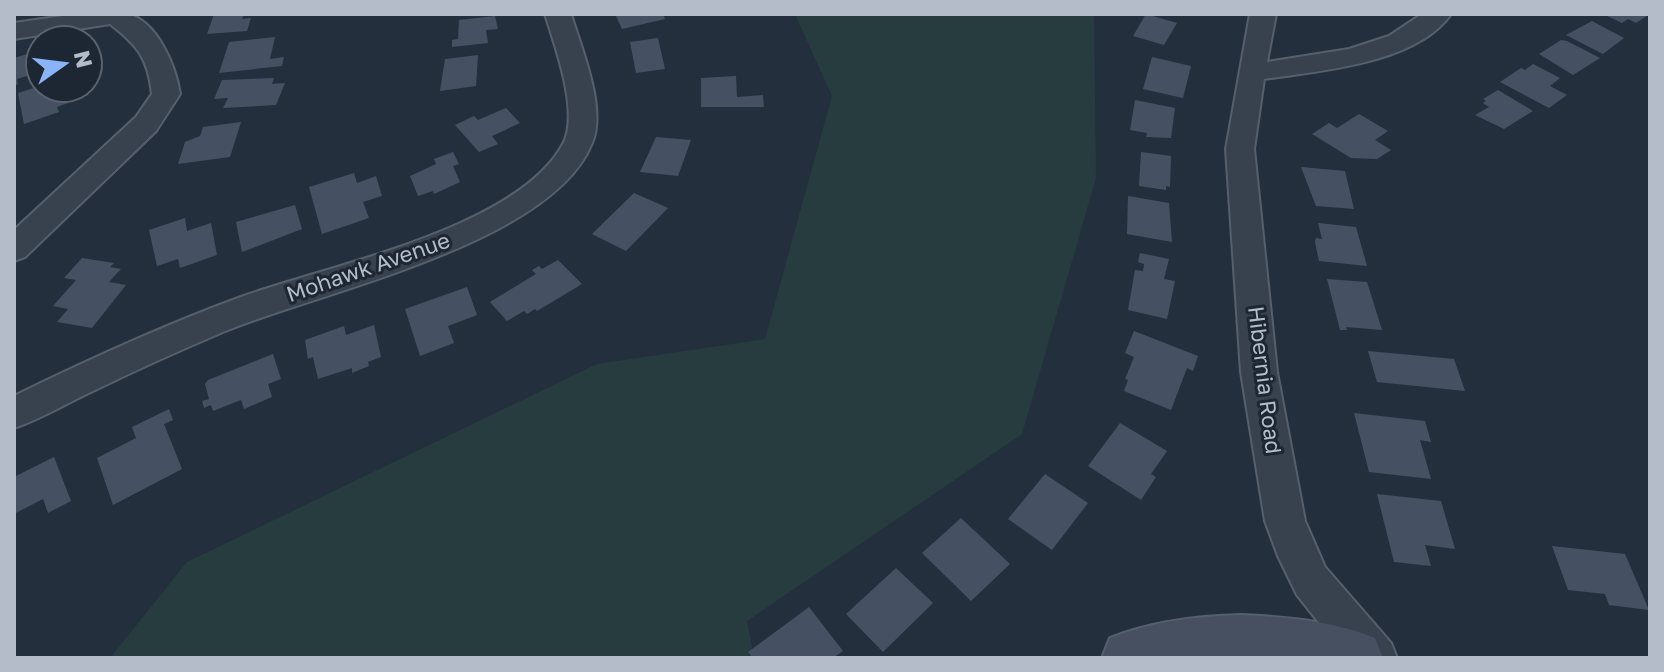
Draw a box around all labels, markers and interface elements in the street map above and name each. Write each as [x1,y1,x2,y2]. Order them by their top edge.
north arrow [24,24,104,104]
text: N [69,48,99,70]
street label: Mohawk Avenue [282,226,453,307]
street label: Hibernia Road [1243,304,1288,455]

